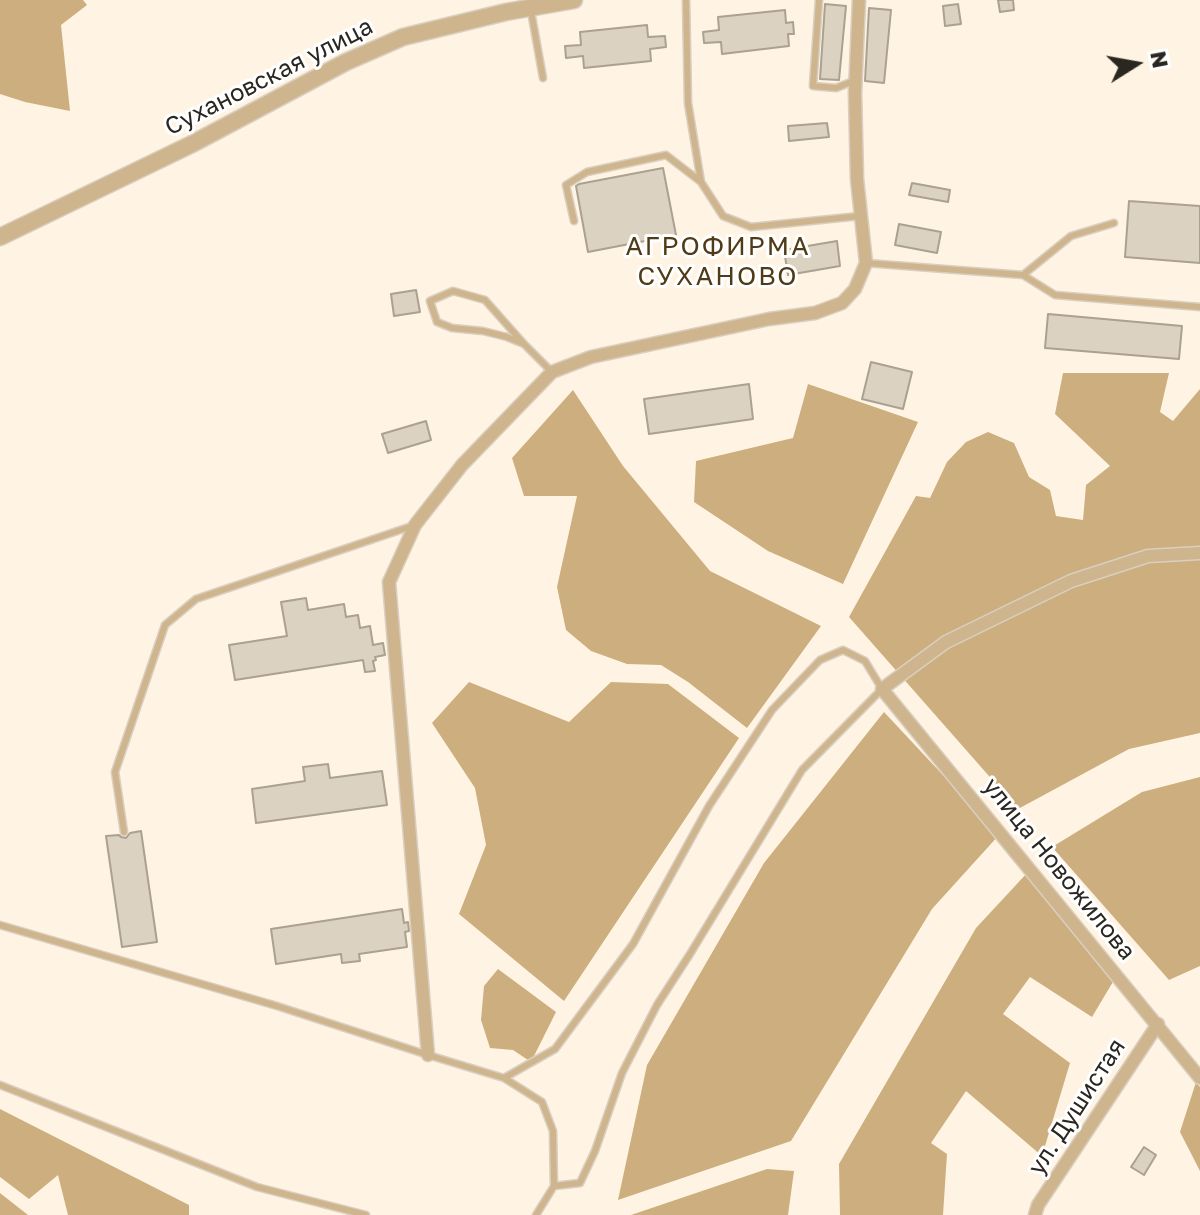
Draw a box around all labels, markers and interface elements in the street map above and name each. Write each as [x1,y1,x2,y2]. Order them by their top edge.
street label: Сухановская улица [160,12,378,142]
north arrow [1096,24,1176,104]
text: N [1145,49,1175,70]
district label: АГРОФИРМА СУХАНОВО [625,231,811,292]
street label: улица Новожилова [977,772,1141,966]
street label: ул. Душистая [1022,1034,1132,1180]

